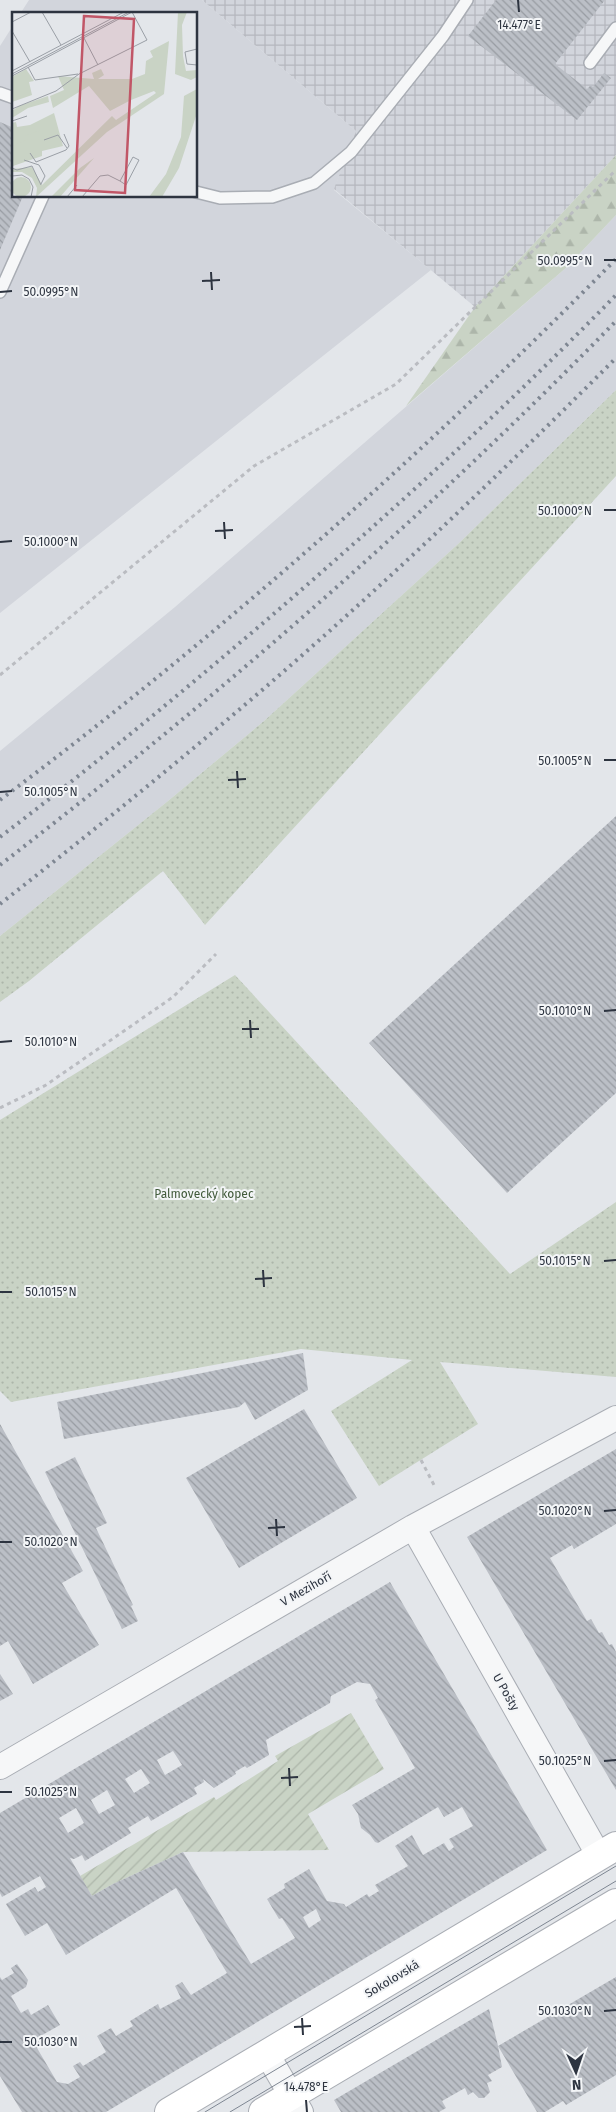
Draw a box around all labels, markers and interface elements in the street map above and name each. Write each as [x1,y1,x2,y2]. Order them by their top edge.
inset map [12,12,198,198]
text: 14.477°E [497,18,541,32]
text: 50.0995°N [538,254,593,268]
text: 50.0995°N [24,285,79,299]
text: 50.1000°N [538,504,592,518]
text: 50.1000°N [24,535,78,549]
text: 50.1005°N [538,754,592,768]
text: 50.1005°N [24,785,78,799]
text: 50.1010°N [539,1004,591,1018]
text: 50.1010°N [25,1035,77,1049]
park label: Palmovecký kopec [154,1187,254,1201]
text: 50.1015°N [539,1254,591,1268]
text: 50.1015°N [25,1285,77,1299]
text: 50.1020°N [538,1504,592,1518]
text: 50.1020°N [24,1535,78,1549]
street label: V Mezihoří [278,1569,334,1609]
street label: U Pošty [490,1671,522,1713]
text: 50.1025°N [539,1754,591,1768]
text: 50.1025°N [25,1785,77,1799]
street label: Sokolovská [362,1957,422,2001]
text: 50.1030°N [538,2004,592,2018]
text: 50.1030°N [24,2035,78,2049]
north arrow [551,2047,601,2097]
text: N [572,2076,582,2093]
text: 14.478°E [284,2080,328,2094]

